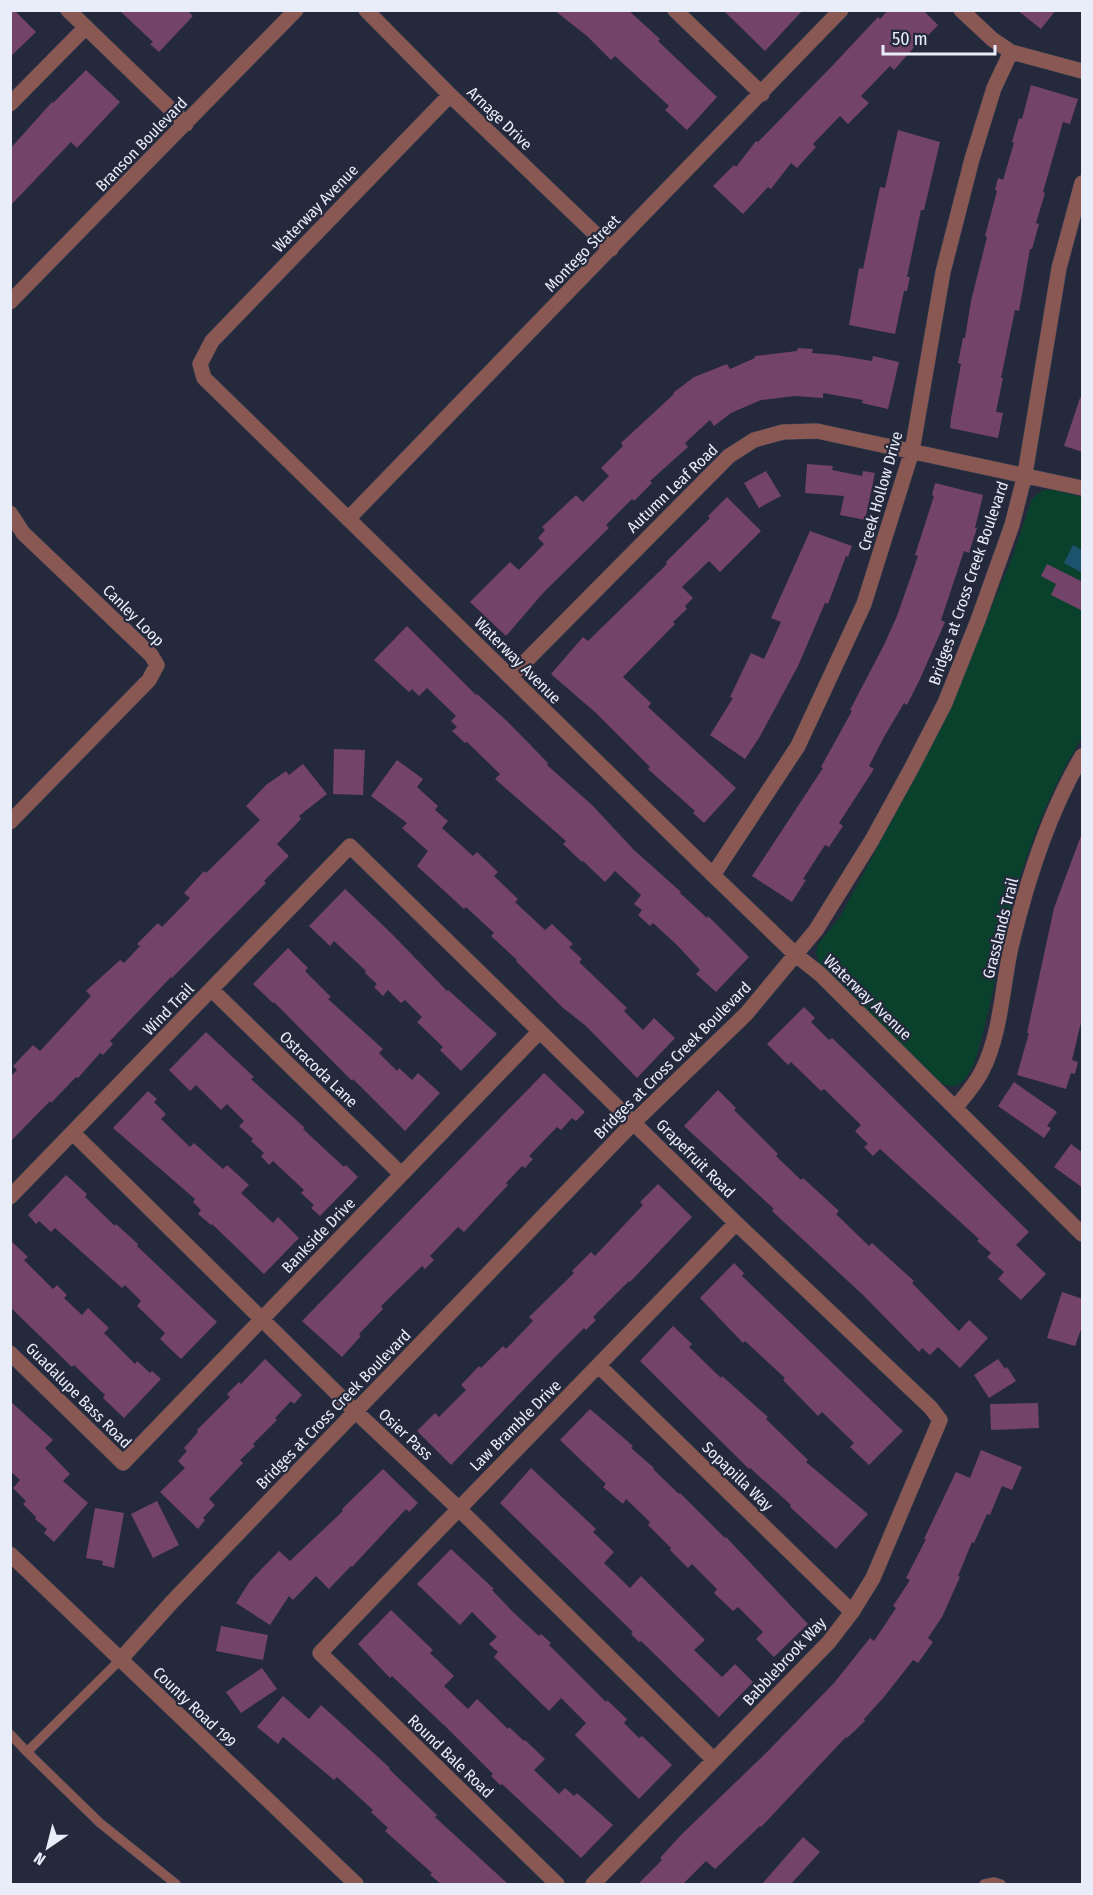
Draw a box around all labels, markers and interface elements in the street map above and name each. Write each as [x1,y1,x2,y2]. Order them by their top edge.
scale bar [883,18,996,56]
text: 50 m [892,28,928,50]
street label: Arnage Drive [463,83,536,154]
street label: Branson Boulevard [92,93,191,195]
street label: Waterway Avenue [269,160,362,256]
street label: Montego Street [541,210,624,296]
street label: Creek Hollow Drive [854,429,907,553]
street label: Autumn Leaf Road [623,440,722,537]
street label: Bridges at Cross Creek Boulevard [925,479,1012,688]
street label: Canley Loop [99,581,168,650]
street label: Waterway Avenue [470,613,565,708]
street label: Grasslands Trail [979,876,1022,980]
street label: Waterway Avenue [820,951,916,1044]
street label: Bridges at Cross Creek Boulevard [590,978,755,1143]
street label: Wind Trail [139,979,198,1039]
street label: Ostracoda Lane [276,1027,362,1111]
street label: Grapefruit Road [652,1115,739,1202]
street label: Bankside Drive [278,1194,359,1277]
street label: Bridges at Cross Creek Boulevard [252,1326,415,1493]
street label: Guadalupe Bass Road [22,1339,135,1452]
street label: Law Bramble Drive [466,1376,565,1475]
street label: Osier Pass [375,1405,437,1464]
street label: Sopapilla Way [698,1438,778,1516]
street label: Babblebrook Way [739,1613,831,1709]
street label: County Road 199 [149,1663,240,1752]
street label: Round Bale Road [404,1711,497,1802]
north arrow [18,1817,78,1877]
text: N [30,1848,49,1869]

